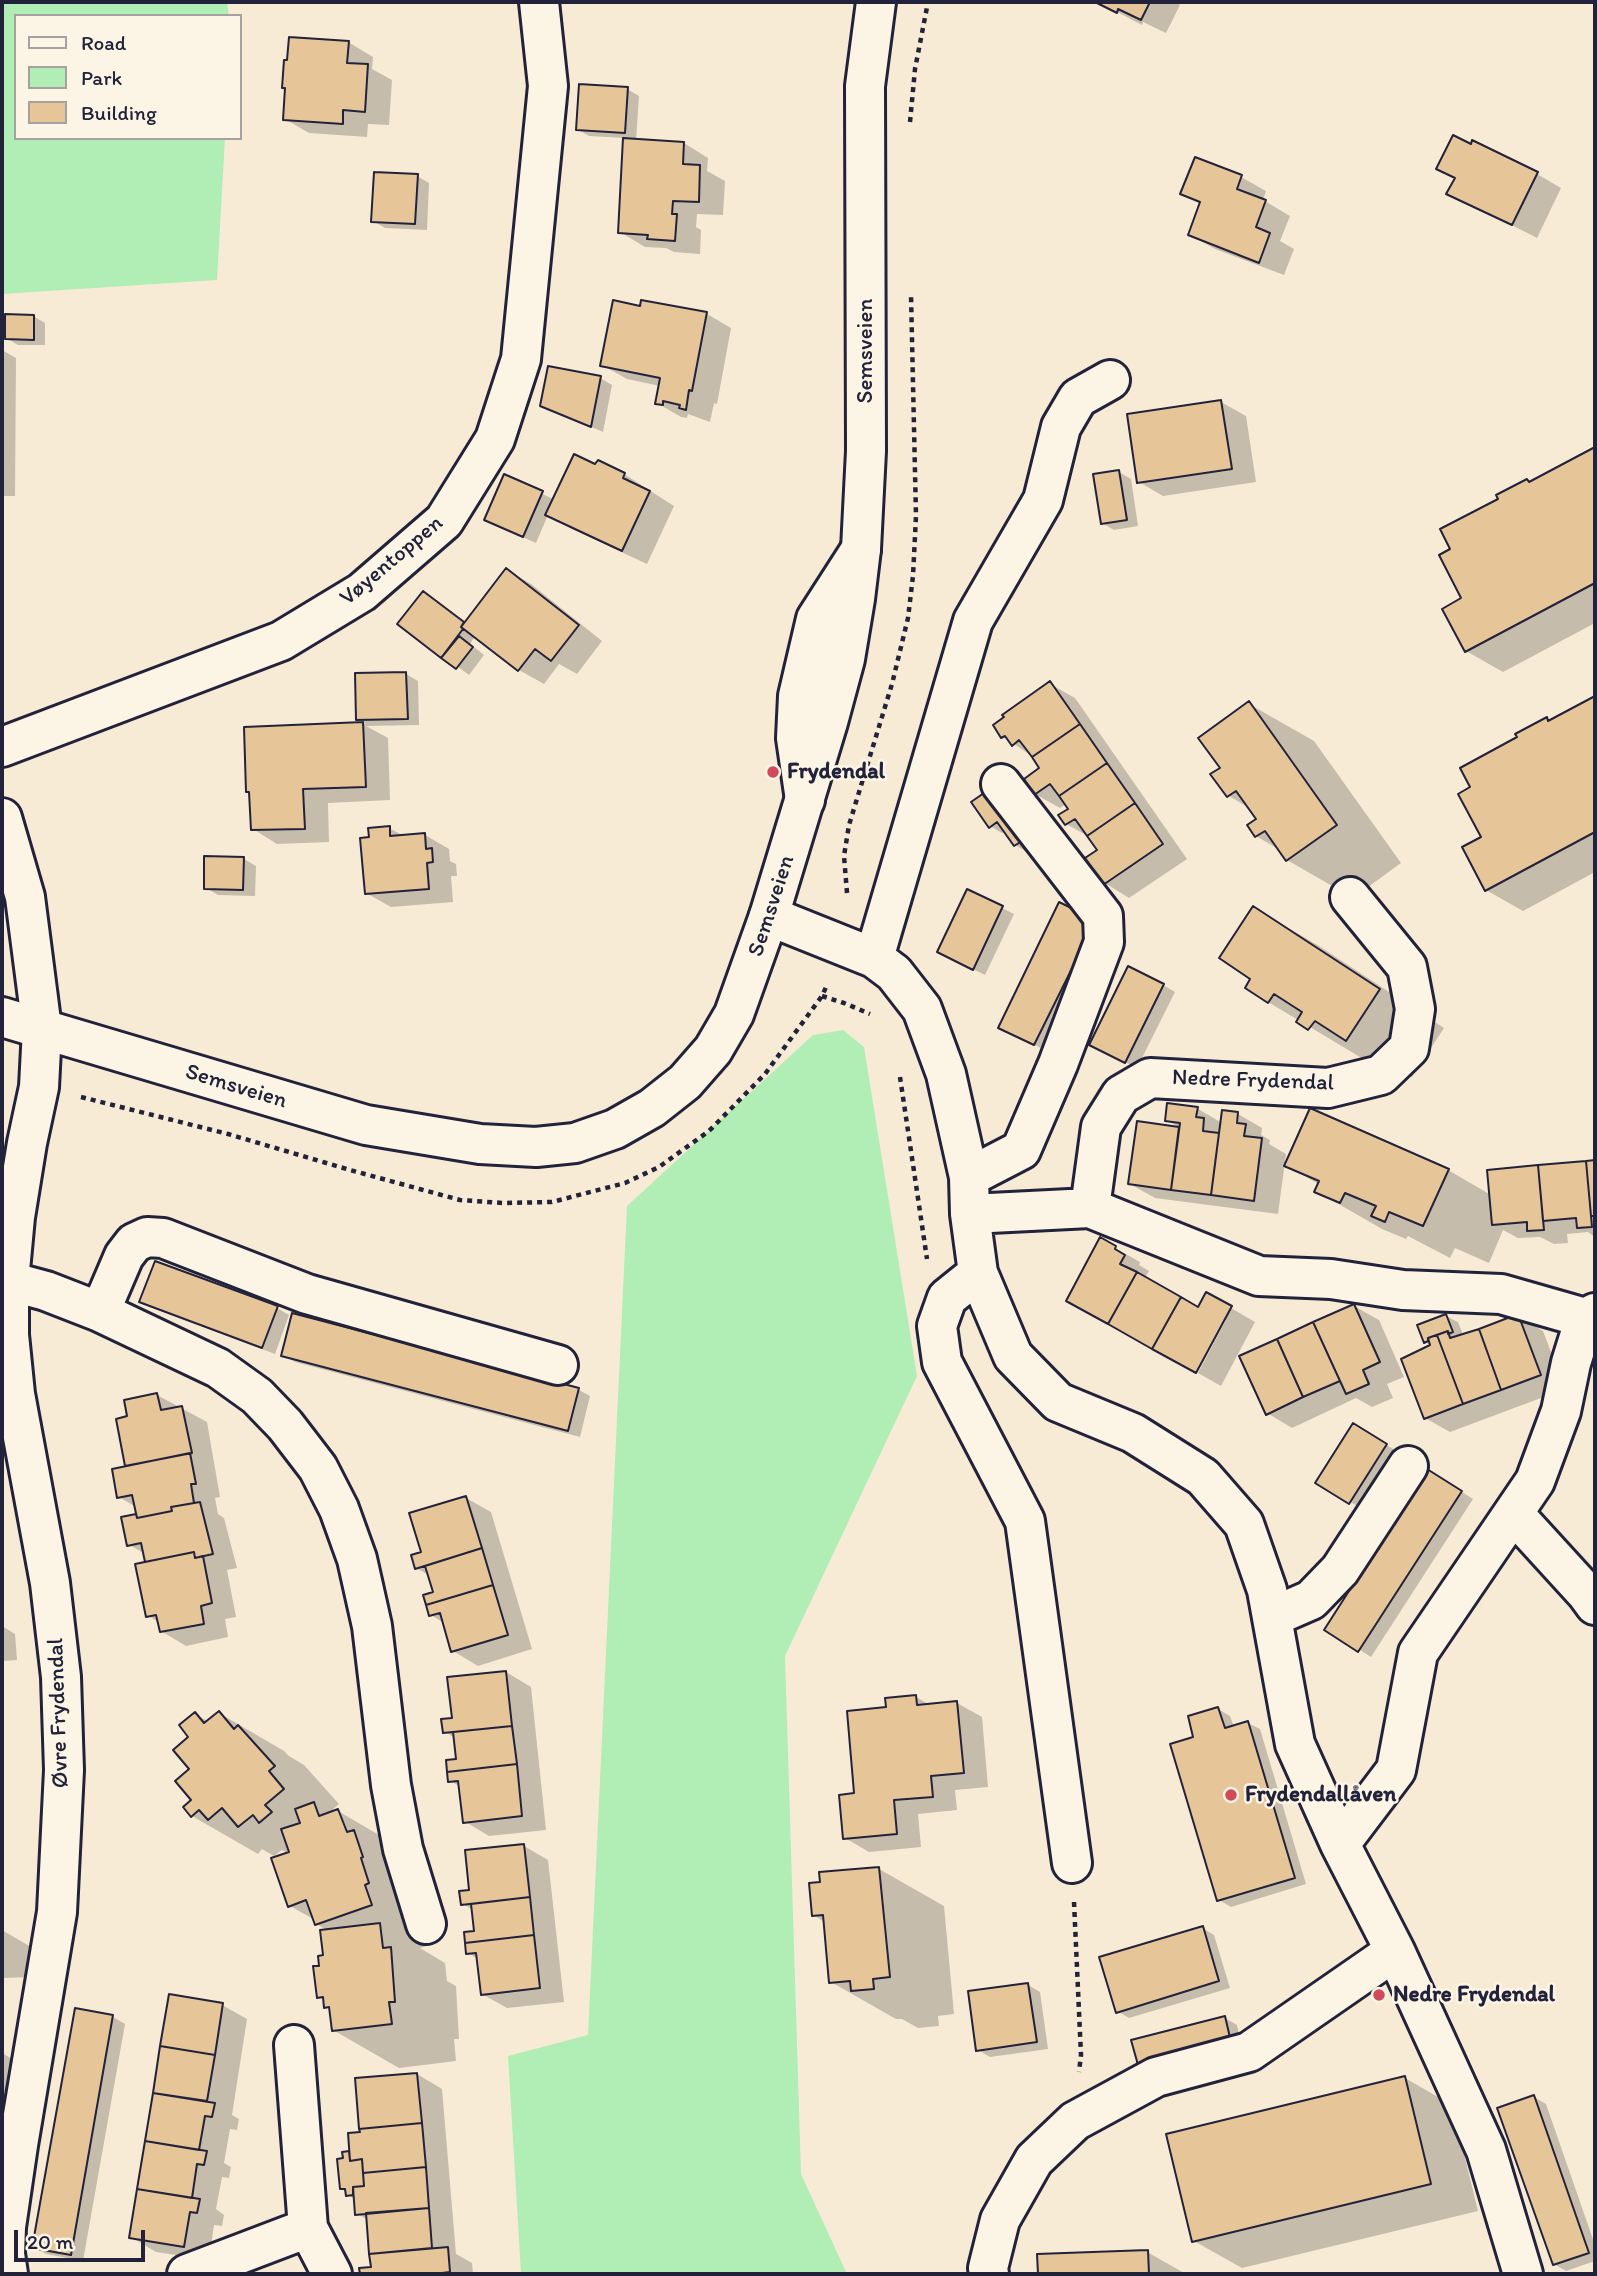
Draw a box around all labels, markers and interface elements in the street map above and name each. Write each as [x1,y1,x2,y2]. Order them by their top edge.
legend [14,14,242,140]
text: Road [81,30,126,55]
text: Park [81,65,122,90]
text: Building [81,100,157,125]
street label: Semsveien [852,299,880,403]
street label: Vøyentoppen [335,510,449,612]
place label: Frydendal [787,758,885,786]
marker: Frydendal [765,764,781,780]
street label: Semsveien [743,852,801,960]
street label: Semsveien [182,1058,290,1116]
street label: Nedre Frydendal [1172,1064,1334,1098]
street label: Øvre Frydendal [43,1637,75,1789]
place label: Frydendallåven [1245,1781,1396,1809]
marker: Frydendallåven [1223,1787,1239,1803]
place label: Nedre Frydendal [1393,1981,1555,2009]
marker: Nedre Frydendal [1371,1987,1387,2003]
scale bar [18,2216,149,2260]
text: 20 m [27,2229,73,2254]

